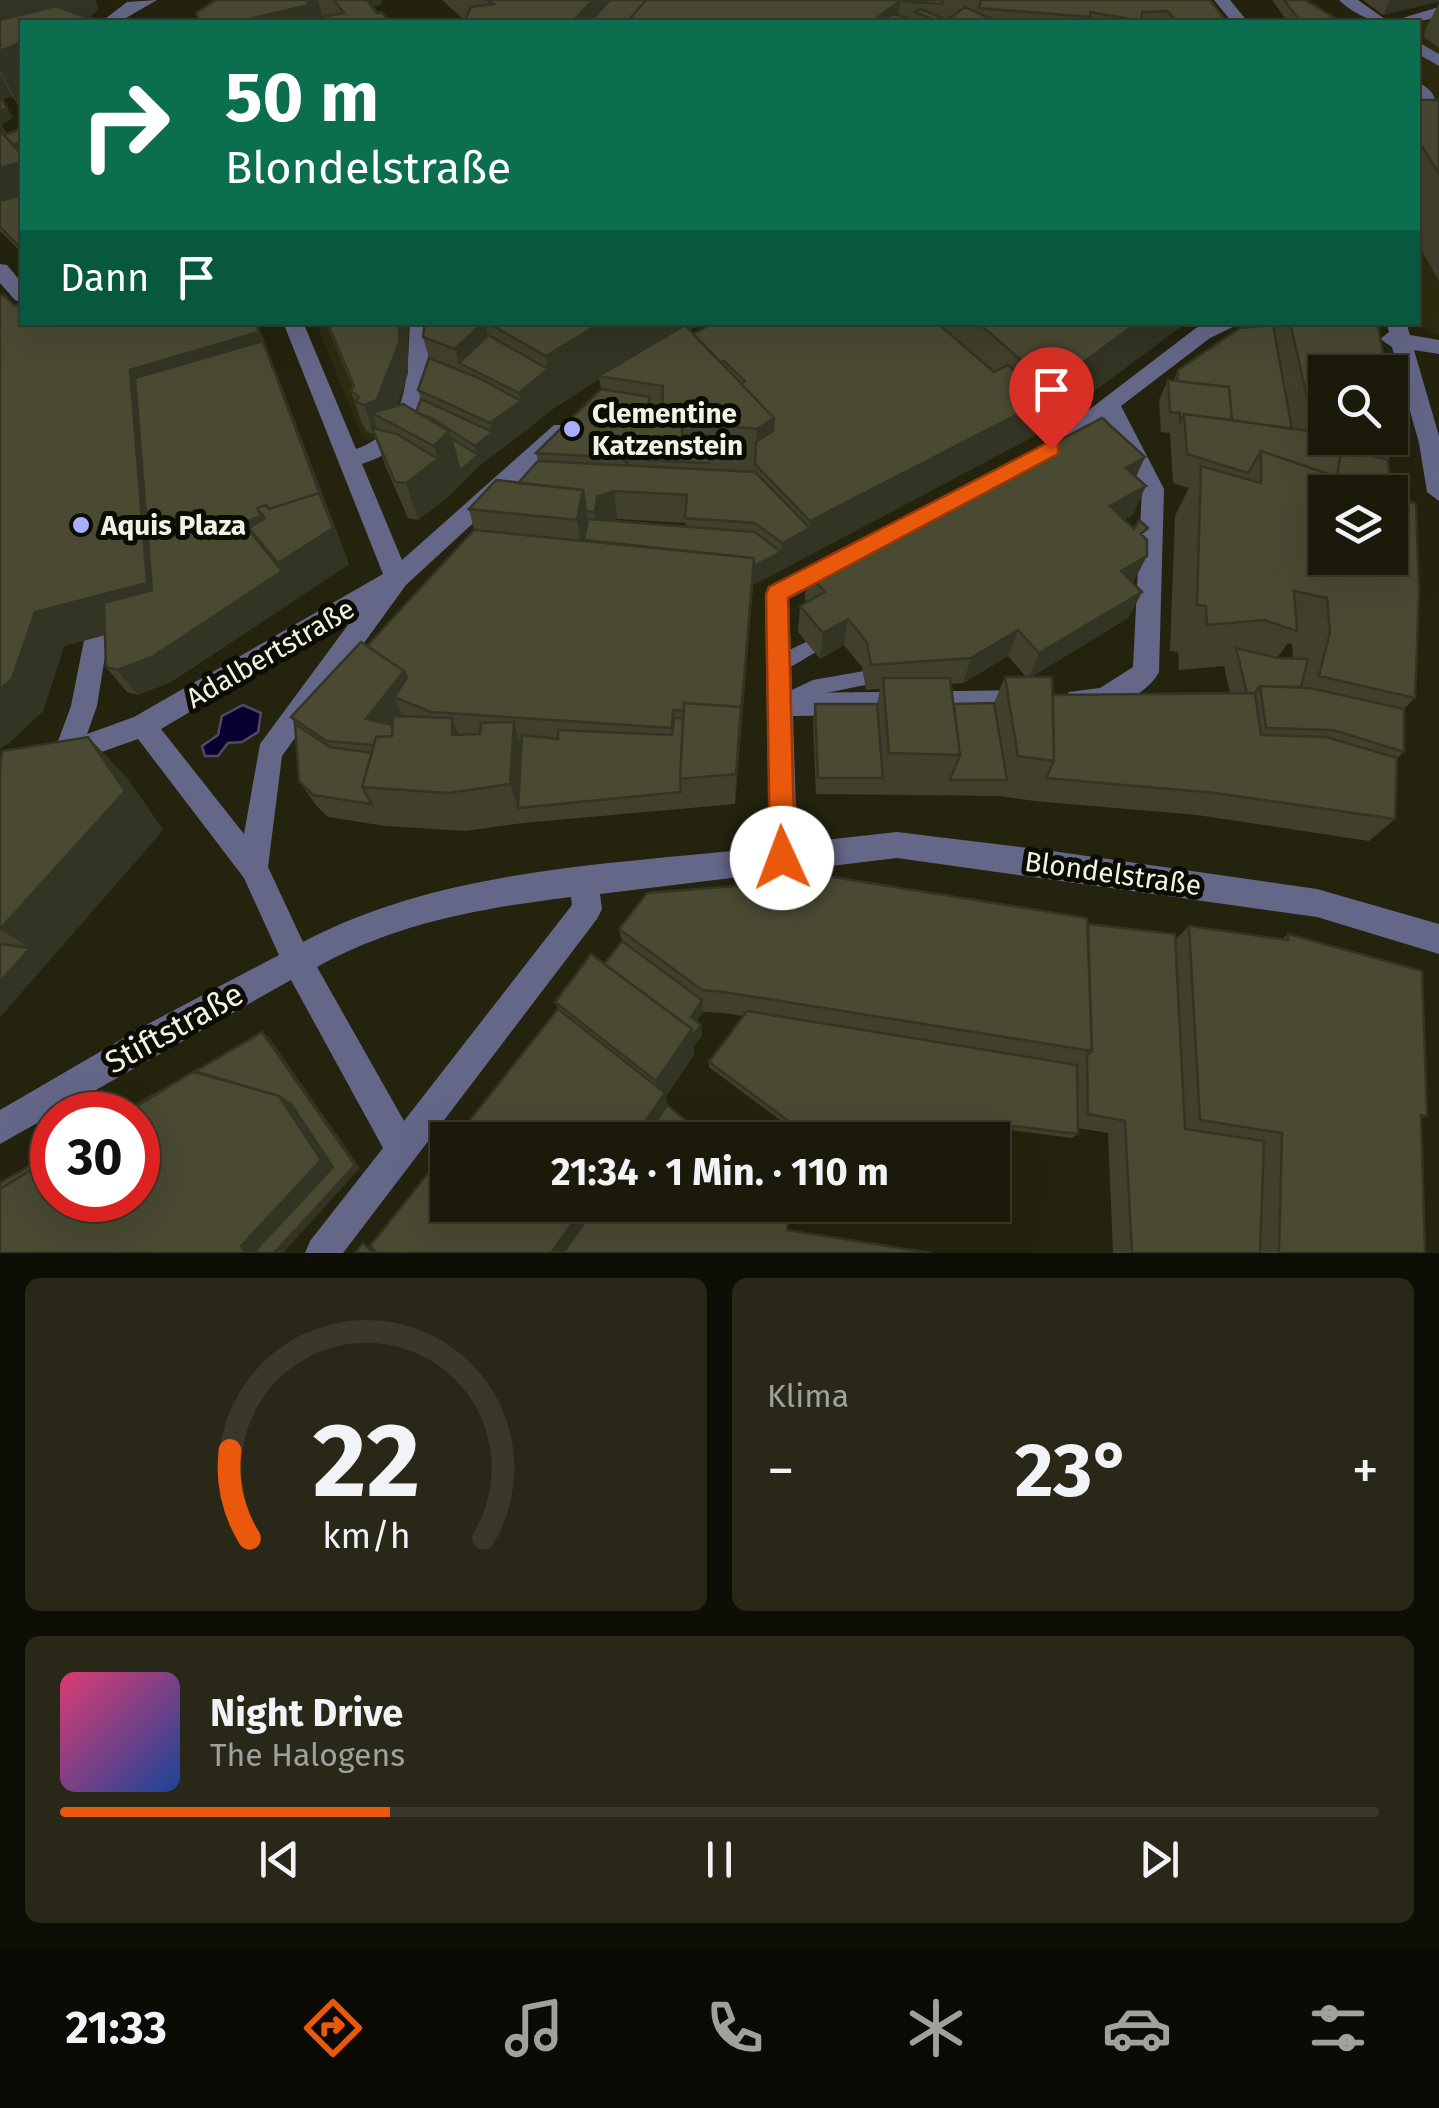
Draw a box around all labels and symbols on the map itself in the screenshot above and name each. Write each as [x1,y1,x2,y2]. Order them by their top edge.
pin [1009,347,1094,450]
place label: Clementine Katzenstein [592,397,743,462]
marker: Clementine Katzenstein [561,418,583,440]
place label: Aquis Plaza [100,509,246,542]
marker: Aquis Plaza [70,514,92,536]
street label: Adalbertstraße [180,592,360,715]
position arrow [730,806,834,910]
street label: Blondelstraße [1022,845,1203,902]
street label: Stiftstraße [98,975,250,1081]
speed limit sign: 30 [30,1092,160,1222]

